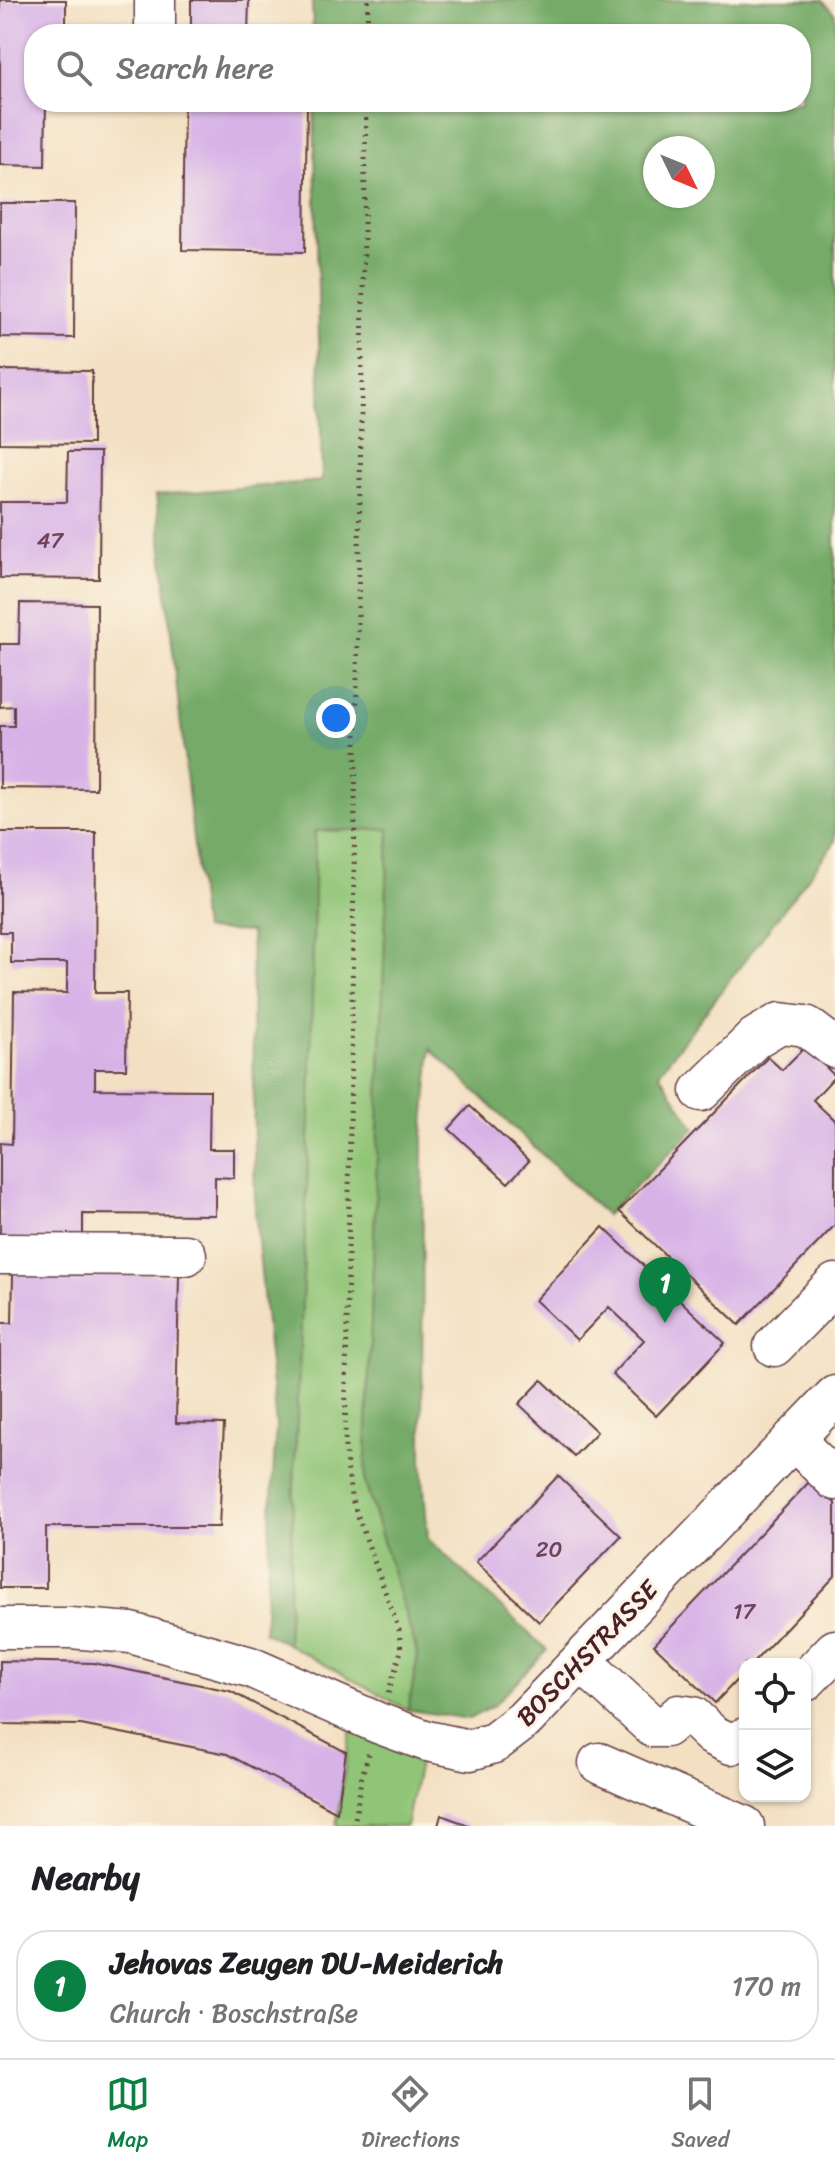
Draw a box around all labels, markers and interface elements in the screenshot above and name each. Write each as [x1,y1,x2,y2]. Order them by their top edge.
search box [24,24,811,112]
text: Search here [116,41,274,95]
icon: search [52,46,96,90]
north arrow [643,136,715,208]
house number: 47 [37,521,65,560]
your location [316,698,356,738]
pin: 1 [639,1257,691,1323]
house number: 20 [536,1530,562,1569]
street label: BOSCHSTRASSE [504,1567,671,1737]
house number: 17 [733,1592,756,1631]
map controls [739,1658,811,1802]
button: locate [739,1658,811,1730]
button: layers [739,1730,811,1802]
text: Nearby [32,1848,140,1908]
text: Jehovas Zeugen DU-Meiderich [110,1936,504,1990]
text: 1 [54,1963,66,2009]
text: 170 m [732,1963,801,2009]
text: Church · Boschstraße [110,1990,358,2036]
tab: Map [106,2072,150,2159]
tab: Directions [361,2072,460,2159]
tab: Saved [671,2072,729,2159]

